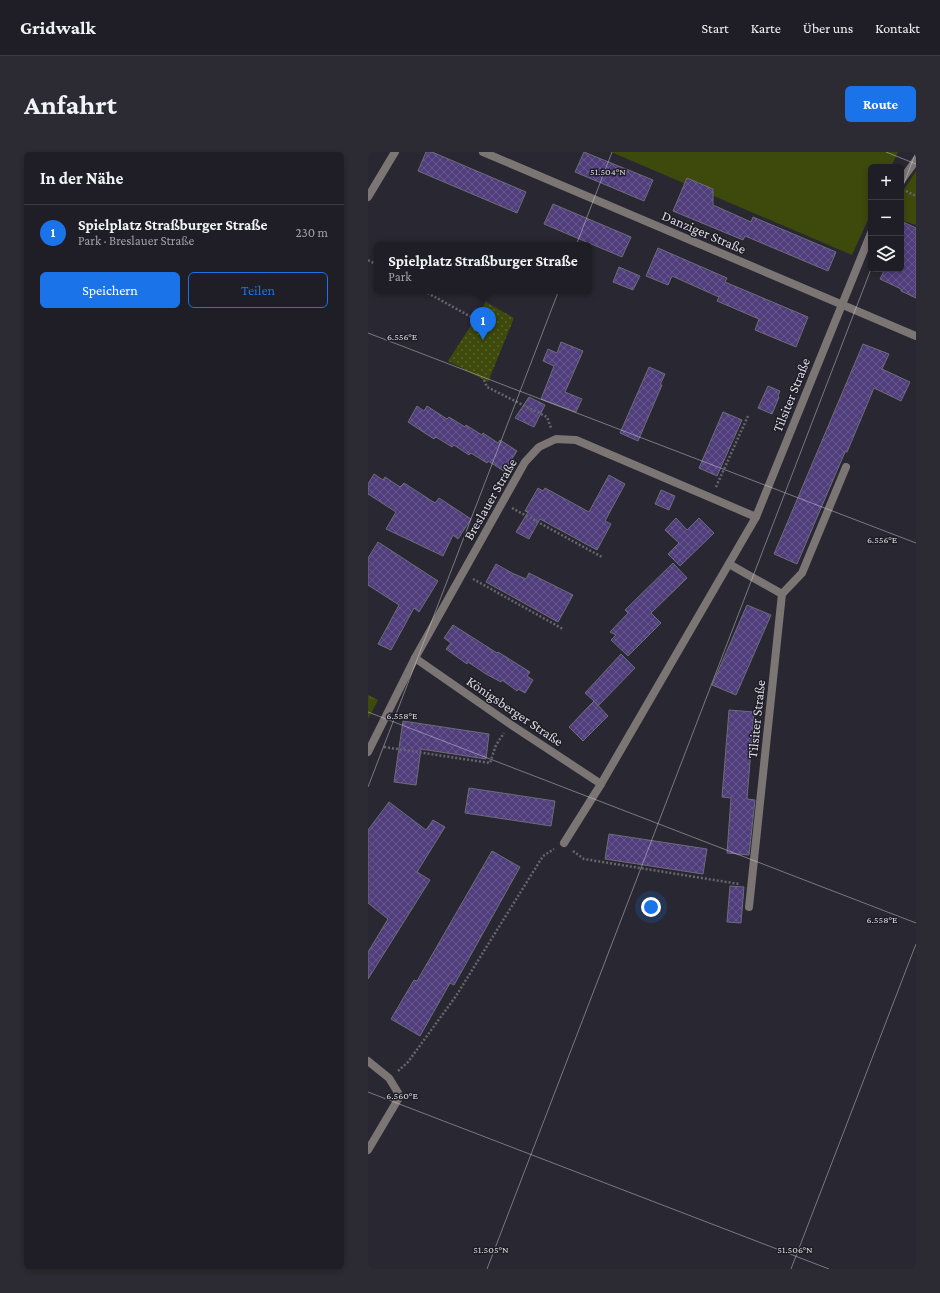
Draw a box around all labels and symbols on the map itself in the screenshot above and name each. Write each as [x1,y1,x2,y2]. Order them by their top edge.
text: 51.504°N [590,166,626,177]
street label: Danziger Straße [660,207,748,257]
pin: 1 [470,307,496,340]
text: 6.556°E [387,331,418,342]
street label: Tilsiter Straße [769,356,813,434]
street label: Breslauer Straße [460,455,520,543]
text: 6.556°E [867,534,898,545]
street label: Königsberger Straße [464,673,566,749]
street label: Tilsiter Straße [744,679,768,759]
text: 6.558°E [387,710,418,721]
your location [641,897,661,917]
text: 6.558°E [867,914,898,925]
text: 6.560°E [386,1090,418,1101]
text: 51.505°N [473,1244,509,1255]
text: 51.506°N [777,1244,813,1255]

